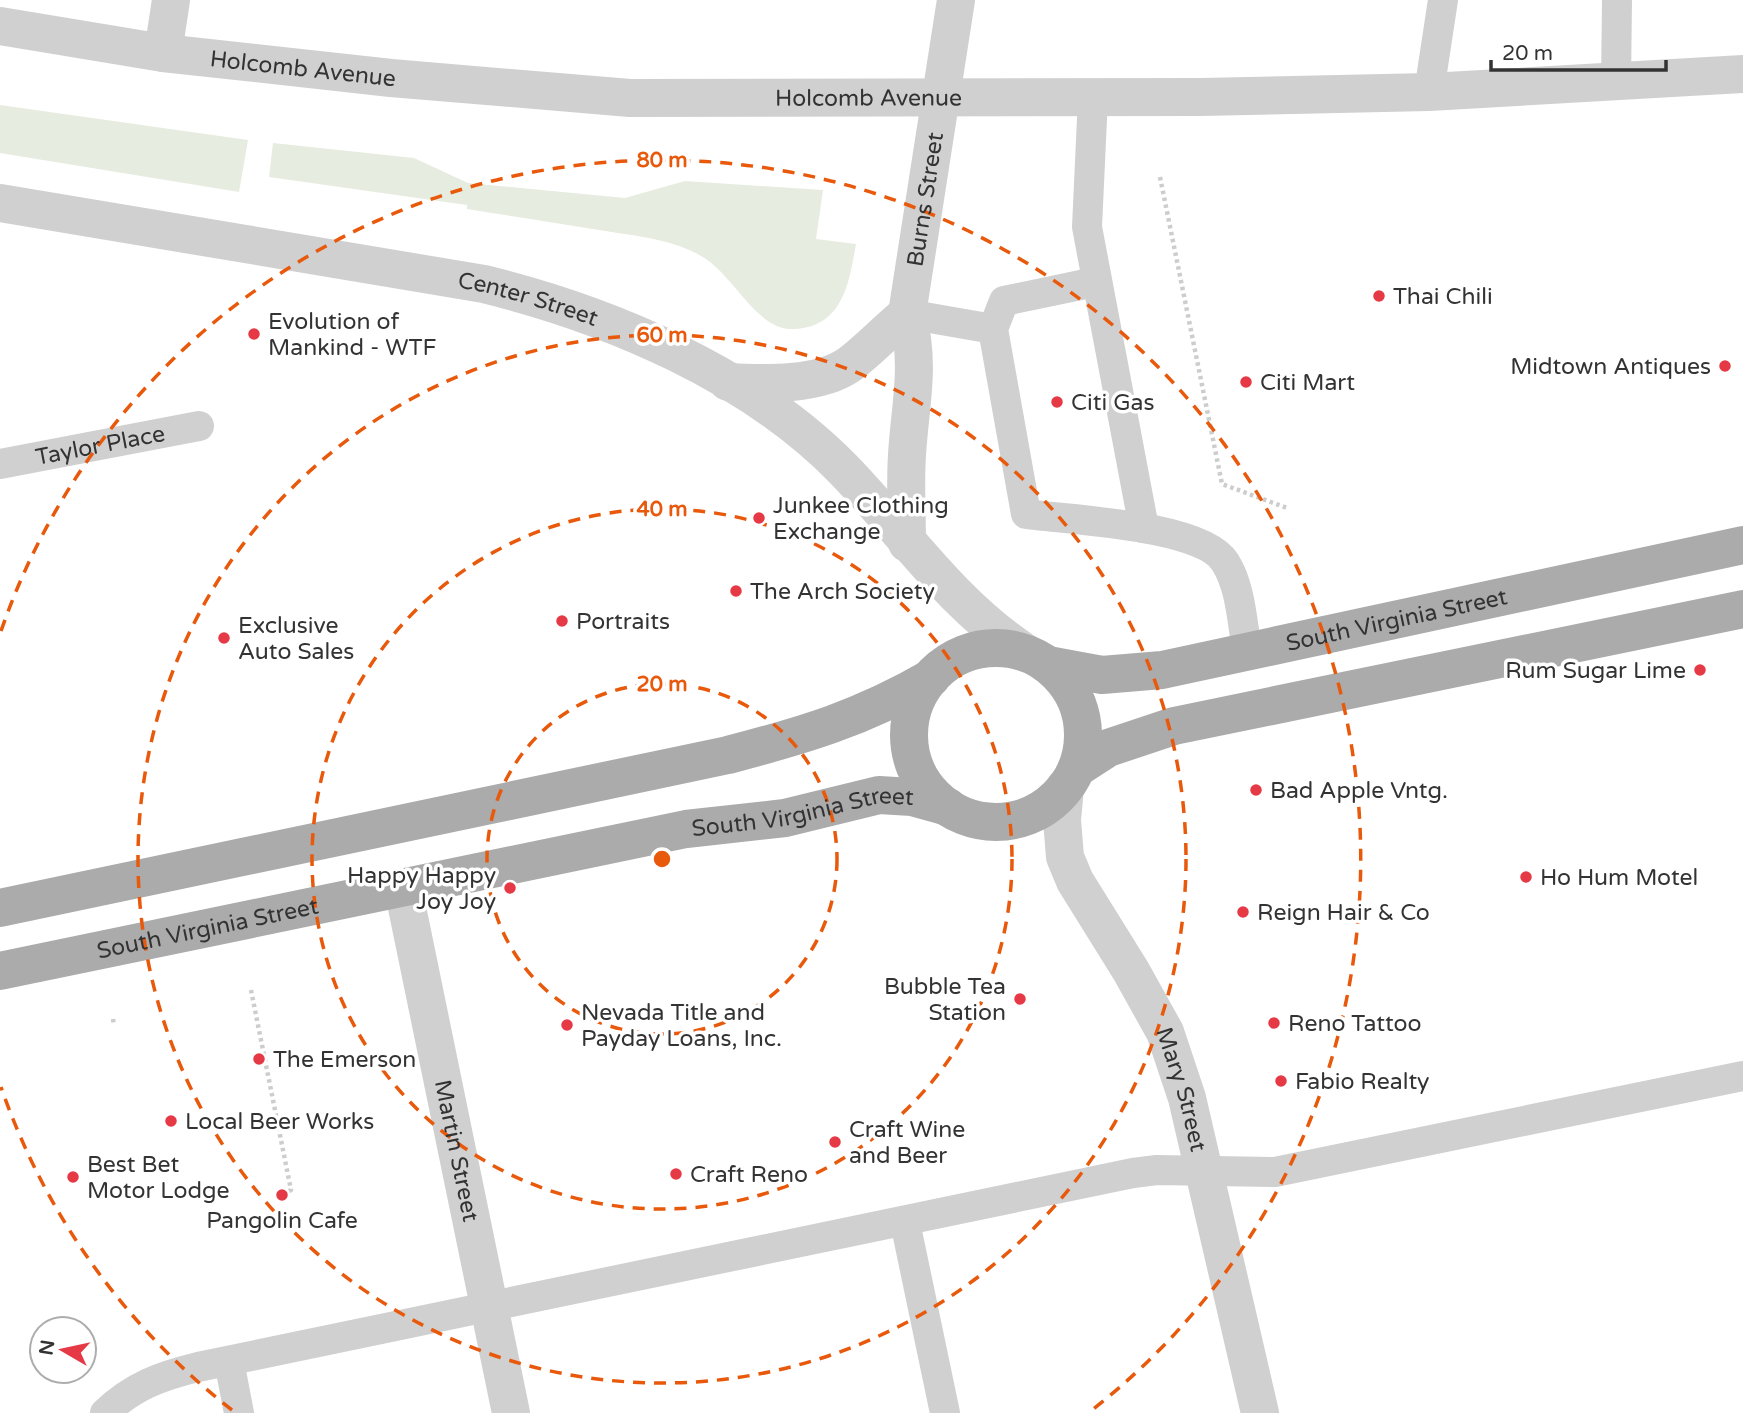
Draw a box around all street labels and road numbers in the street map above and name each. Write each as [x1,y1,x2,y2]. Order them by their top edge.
street label: Holcomb Avenue [208,45,397,93]
street label: Holcomb Avenue [775,84,962,113]
street label: Burns Street [902,130,950,269]
street label: Center Street [456,267,602,333]
street label: Taylor Place [33,420,167,472]
street label: South Virginia Street [1283,583,1510,658]
street label: South Virginia Street [690,782,915,843]
street label: South Virginia Street [94,892,321,966]
street label: Mary Street [1149,1024,1212,1155]
street label: Martin Street [428,1077,484,1224]

